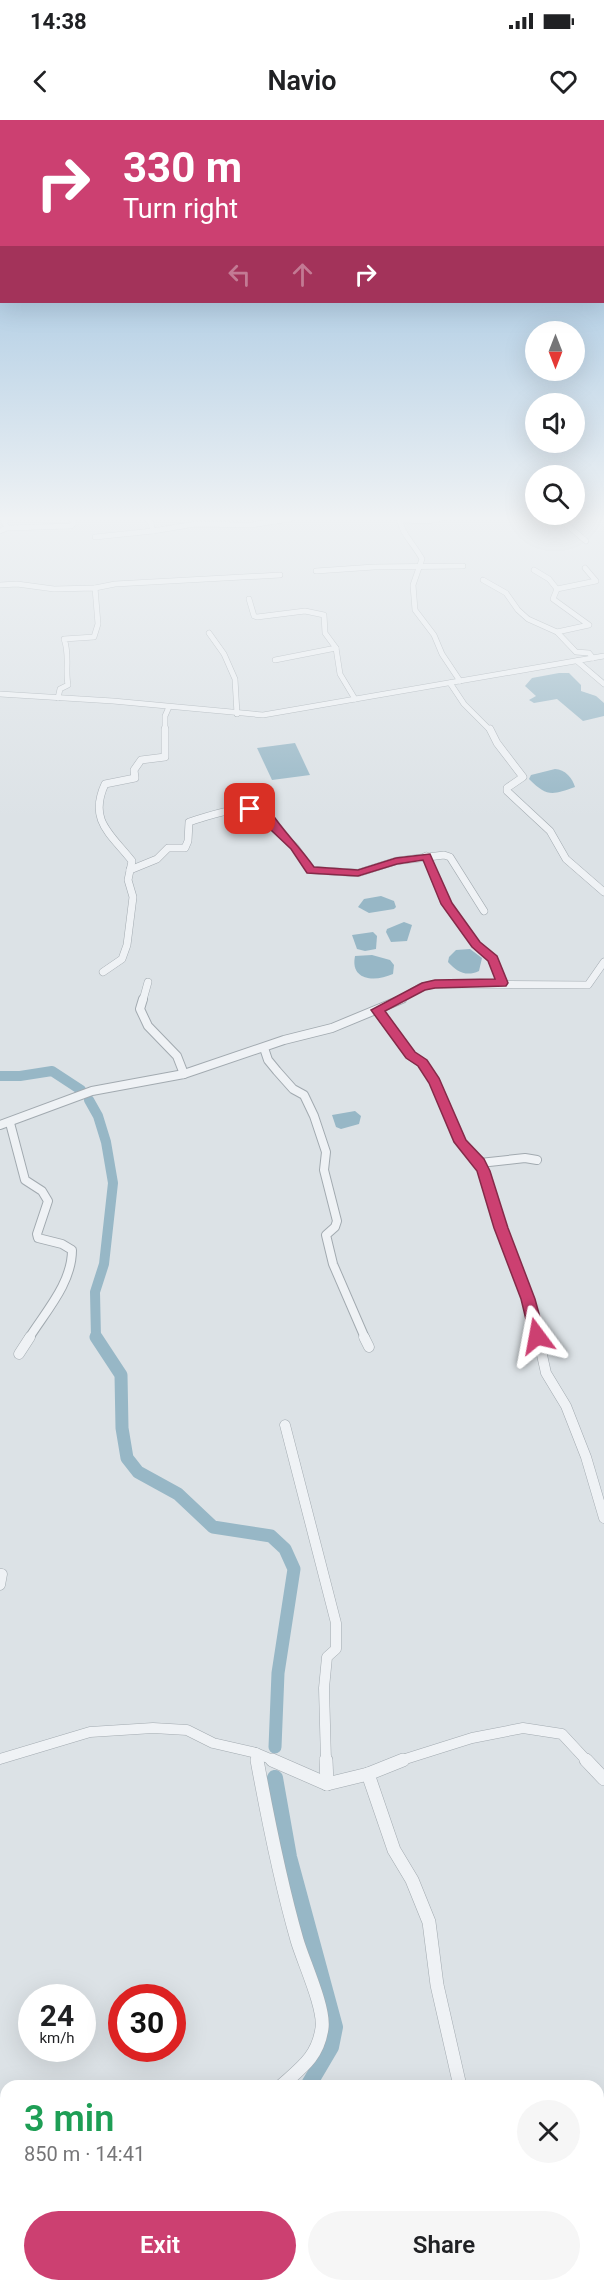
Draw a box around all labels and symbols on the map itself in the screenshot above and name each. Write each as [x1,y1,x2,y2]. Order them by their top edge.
north arrow [525,321,585,381]
pin [224,783,275,834]
position arrow [505,1304,569,1368]
speed limit sign: 30 [108,1984,186,2062]

